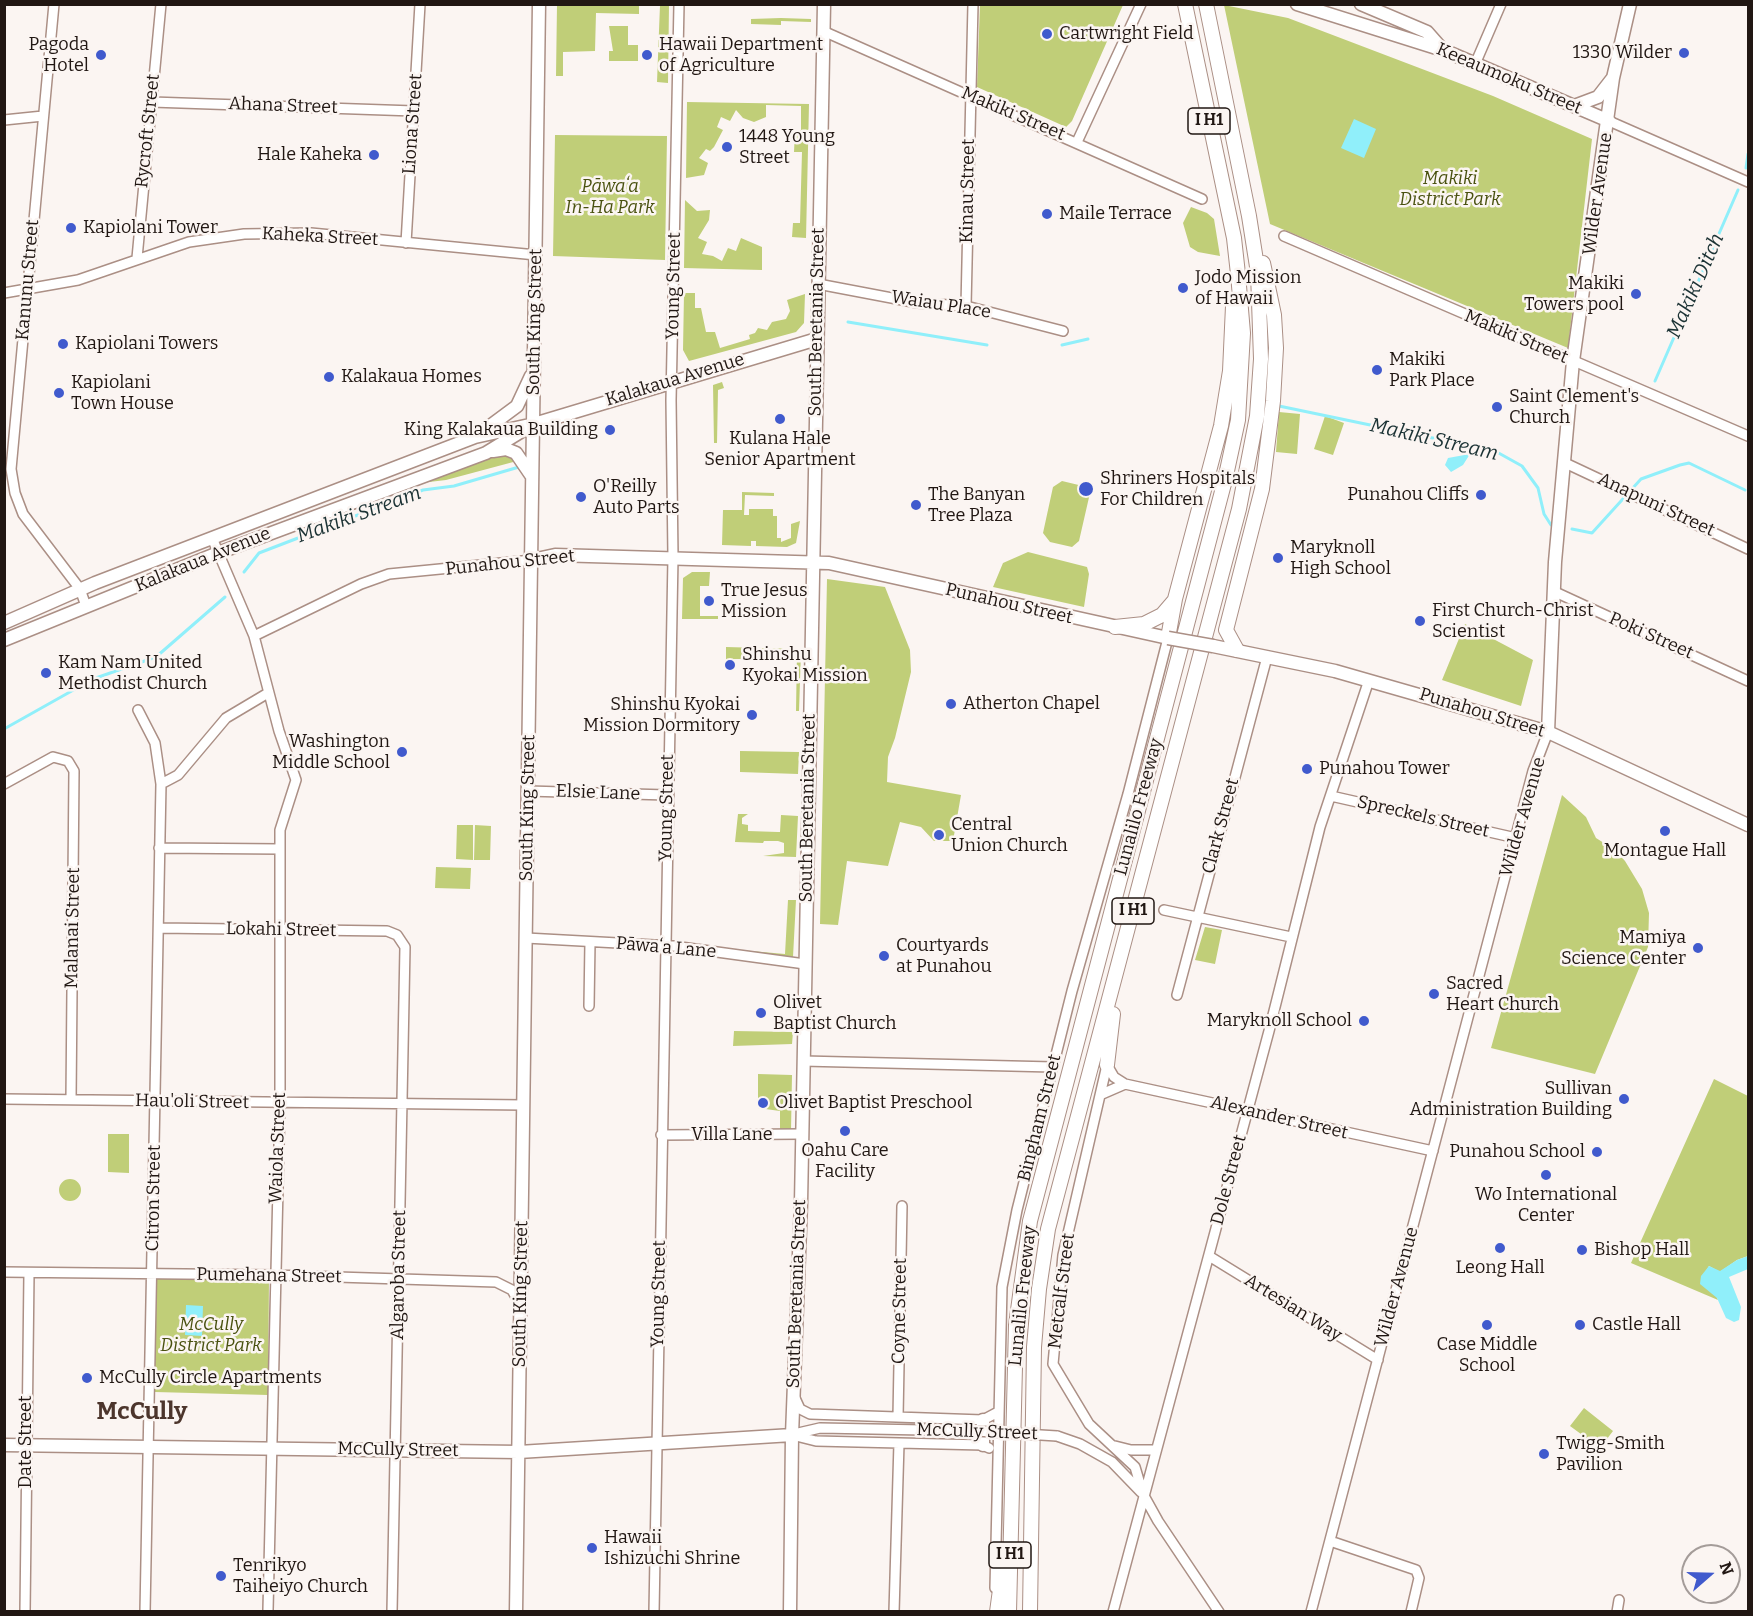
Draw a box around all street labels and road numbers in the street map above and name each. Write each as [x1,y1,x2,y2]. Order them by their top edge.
street label: Keeaumoku Street [1433,39,1585,119]
street label: Rycroft Street [131,73,165,189]
street label: Liona Street [399,73,427,175]
street label: Makiki Street [958,82,1068,146]
street label: Ahana Street [228,93,338,119]
road number: I H1 [1188,108,1230,134]
street label: Wilder Avenue [1579,131,1617,257]
street label: Kinau Street [956,138,980,244]
street label: Kanunu Street [12,219,44,341]
street label: Kaheka Street [261,223,379,251]
street label: South Beretania Street [805,227,829,417]
street label: Young Street [662,232,686,340]
street label: South King Street [523,248,547,396]
street label: Waiau Place [890,286,992,324]
street label: Makiki Street [1461,305,1571,369]
street label: Kalakaua Avenue [603,349,747,411]
street label: Anapuni Street [1594,468,1718,542]
street label: Kalakaua Avenue [132,523,274,597]
street label: Punahou Street [444,545,576,581]
street label: Punahou Street [943,579,1075,629]
street label: Poki Street [1605,608,1697,664]
street label: Punahou Street [1417,684,1547,742]
street label: South Beretania Street [796,713,820,903]
street label: South King Street [516,734,540,882]
street label: Lunalilo Freeway [1110,736,1168,878]
street label: Young Street [655,754,679,862]
street label: Wilder Avenue [1496,755,1550,879]
street label: Clark Street [1198,776,1244,876]
street label: Elsie Lane [555,781,641,805]
street label: Spreckels Street [1355,791,1491,843]
street label: Malanai Street [61,867,85,989]
road number: I H1 [1112,898,1154,924]
street label: Lokahi Street [226,918,336,942]
street label: Pāwaʻa Lane [615,933,717,963]
street label: Bingham Street [1014,1052,1066,1184]
street label: Hau'oli Street [135,1090,249,1114]
street label: Waiola Street [265,1092,291,1204]
street label: Alexander Street [1208,1092,1350,1144]
street label: Villa Lane [691,1124,773,1146]
street label: Dole Street [1207,1132,1251,1228]
street label: Citron Street [142,1144,166,1252]
street label: South Beretania Street [783,1199,811,1389]
street label: Algaroba Street [387,1210,411,1340]
street label: South King Street [509,1220,533,1368]
street label: Lunalilo Freeway [1005,1225,1041,1367]
street label: Wilder Avenue [1371,1225,1423,1349]
street label: Metcalf Street [1044,1232,1080,1350]
street label: Young Street [647,1240,671,1348]
street label: Coyne Street [888,1258,912,1364]
street label: Pumehana Street [196,1264,342,1288]
street label: Artesian Way [1240,1269,1346,1347]
street label: Date Street [15,1396,37,1488]
street label: McCully Street [916,1419,1038,1445]
street label: McCully Street [337,1438,459,1462]
road number: I H1 [989,1542,1031,1568]

